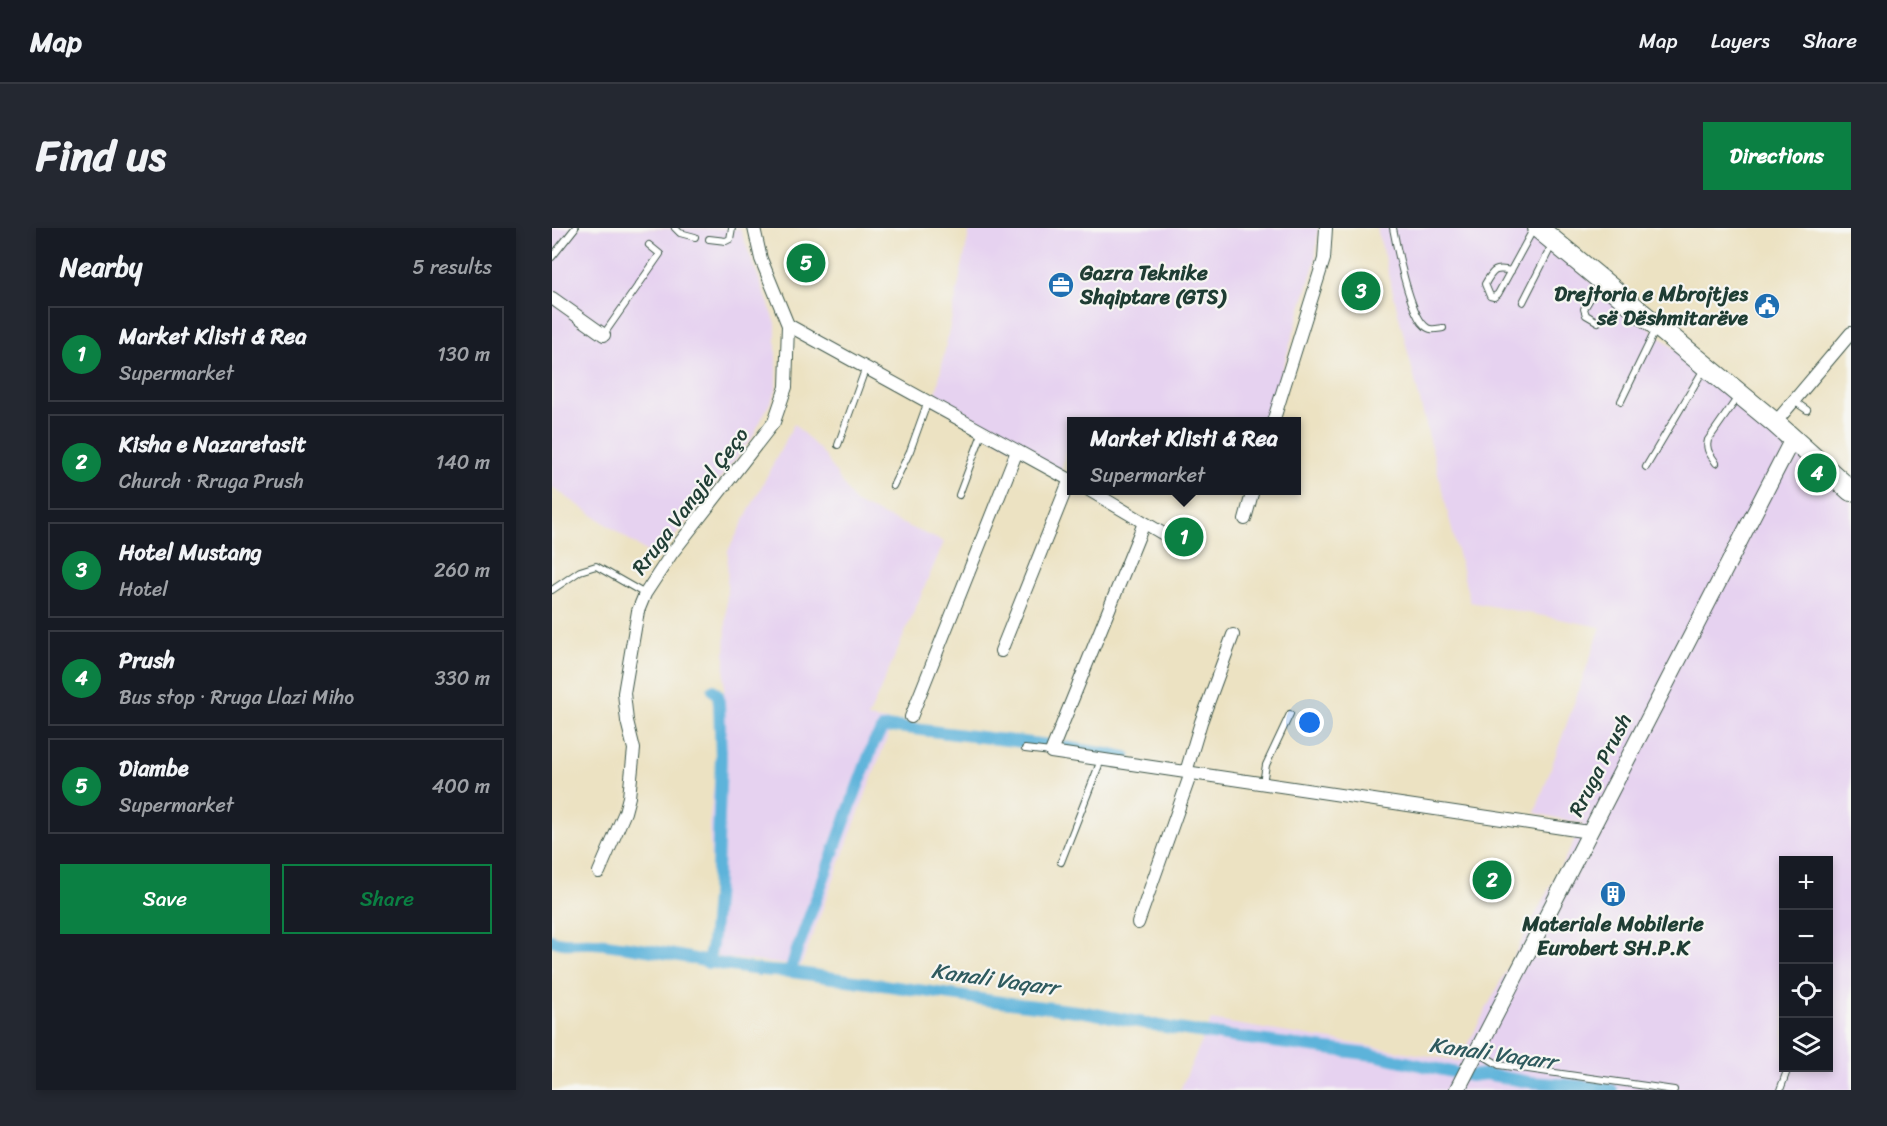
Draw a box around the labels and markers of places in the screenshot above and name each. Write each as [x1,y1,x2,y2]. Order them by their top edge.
pin: 5 [786,240,826,285]
place label: Gazra Teknike Shqiptare (GTS) [1079,254,1227,316]
pin: 3 [1342,268,1380,314]
office icon: Gazra Teknike Shqiptare (GTS) [1046,270,1076,300]
place label: Drejtoria e Mbrojtjes së Dëshmitarëve [1554,275,1749,337]
public building icon: Drejtoria e Mbrojtjes së Dëshmitarëve [1752,291,1782,321]
pin: 4 [1798,450,1836,496]
pin: 1 [1164,514,1204,560]
pin: 2 [1472,858,1512,902]
building icon: Materiale Mobilerie Eurobert SH.P.K [1598,879,1628,909]
place label: Materiale Mobilerie Eurobert SH.P.K [1521,905,1704,967]

